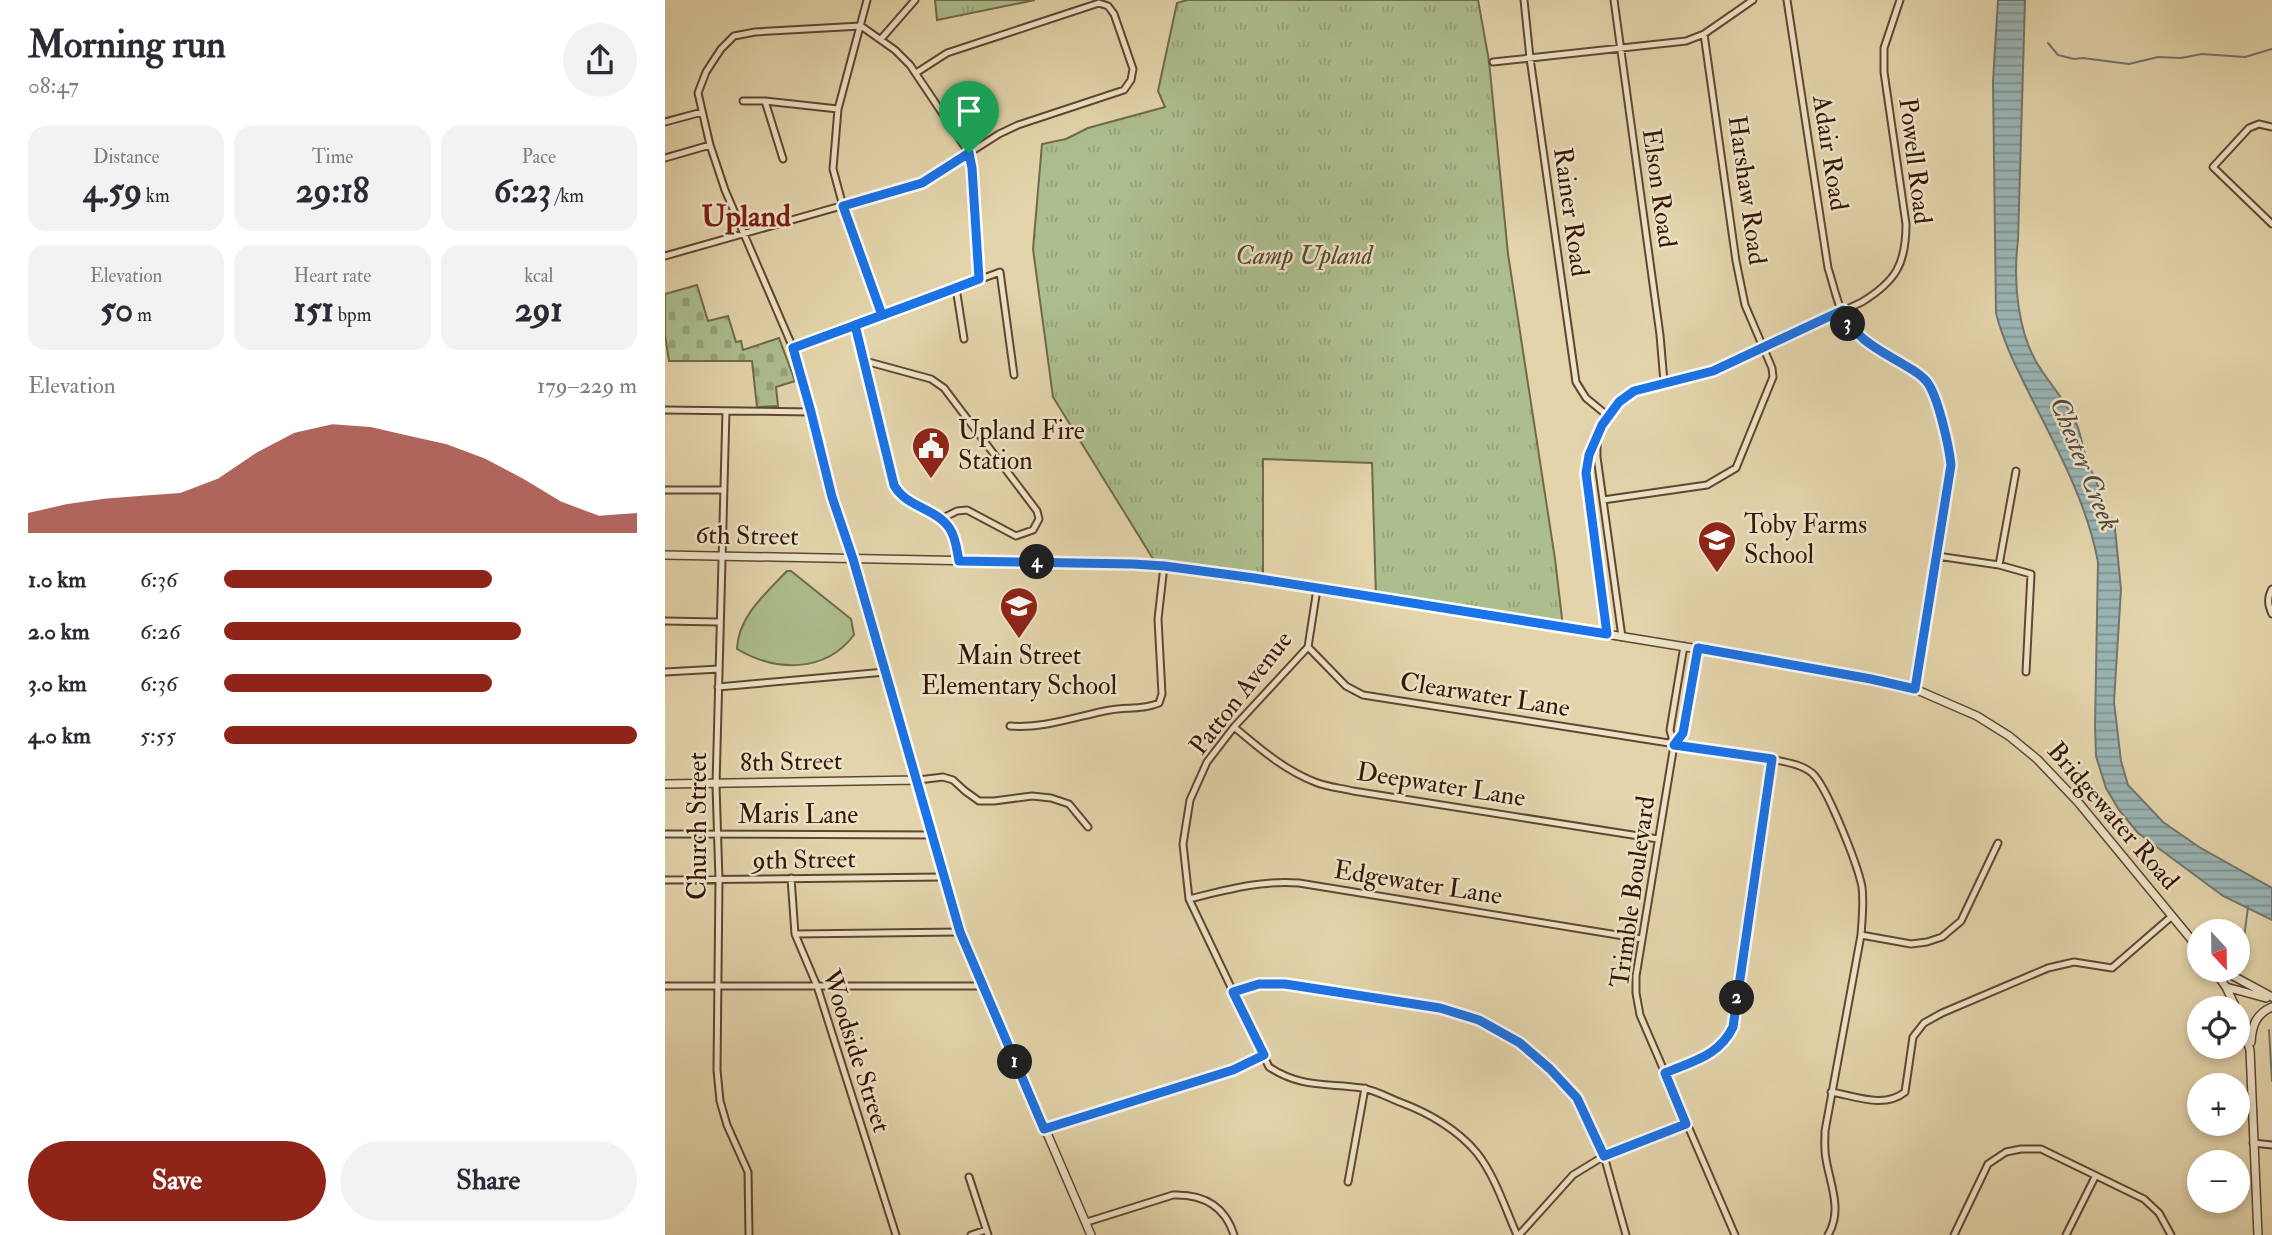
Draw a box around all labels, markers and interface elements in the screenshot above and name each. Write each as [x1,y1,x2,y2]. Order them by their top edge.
text: Morning run [28,21,226,69]
button: share [563,23,637,97]
text: 08:47 [28,71,79,100]
pin [939,81,999,153]
icon: arrive [950,92,988,130]
street label: Adair Road [1805,92,1855,213]
street label: Powell Road [1891,96,1939,226]
street label: Harshaw Road [1721,113,1773,267]
street label: Elson Road [1635,126,1683,250]
text: Distance [93,145,159,169]
text: Time [312,145,353,169]
text: Pace [522,145,556,169]
street label: Rainer Road [1546,145,1596,279]
text: 4.59 [83,169,142,213]
text: 29:18 [296,169,369,213]
text: 6:23 [494,169,551,213]
text: km [142,184,170,208]
text: /km [551,184,584,208]
district label: Upland [701,198,791,235]
park label: Camp Upland [1235,240,1375,272]
text: Elevation [90,264,162,288]
text: Heart rate [294,264,371,288]
text: kcal [524,264,553,288]
text: 50 [100,288,133,332]
text: 151 [294,288,334,332]
text: 291 [515,288,563,332]
text: m [133,303,152,327]
text: bpm [334,303,371,327]
pin: 3 [1831,306,1865,342]
text: 3 [1844,311,1851,335]
text: Elevation [28,371,116,400]
text: 179–229 m [537,371,637,400]
water label: Chester Creek [2041,392,2127,536]
place label: Upland Fire Station [958,415,1085,477]
public building icon: Upland Fire Station [910,425,952,480]
place label: Toby Farms School [1744,509,1867,571]
street label: 6th Street [695,519,799,553]
school or university icon: Toby Farms School [1696,519,1738,574]
pin: 4 [1019,544,1055,580]
text: 4 [1031,549,1042,573]
text: 1.0 km [28,565,86,594]
text: 6:36 [140,565,178,594]
school or university icon: Main Street Elementary School [998,585,1040,640]
text: 2.0 km [28,617,90,646]
text: 6:26 [140,617,181,646]
street label: Patton Avenue [1183,624,1299,761]
place label: Main Street Elementary School [921,640,1117,702]
street label: Clearwater Lane [1398,666,1572,724]
text: 3.0 km [28,669,87,698]
text: 6:36 [140,669,178,698]
text: 4.0 km [28,721,91,750]
text: 5:55 [140,721,176,750]
street label: Bridgewater Road [2040,736,2186,897]
street label: 8th Street [740,745,842,779]
street label: Church Street [682,752,714,900]
street label: Deepwater Lane [1354,756,1528,815]
street label: Trimble Boulevard [1604,794,1662,990]
street label: Maris Lane [738,799,858,831]
street label: 9th Street [750,843,856,877]
street label: Edgewater Lane [1331,854,1505,912]
north arrow [2187,919,2251,982]
map controls [2187,919,2250,1213]
street label: Woodside Street [814,965,897,1137]
pin: 2 [1719,981,1755,1016]
text: 2 [1732,985,1741,1009]
button: locate [2187,996,2250,1059]
pin: 1 [997,1044,1033,1080]
text: 1 [1011,1049,1018,1073]
button: + [2187,1073,2250,1136]
button: Save [28,1141,326,1221]
button: Share [340,1141,637,1221]
button: − [2187,1150,2250,1213]

